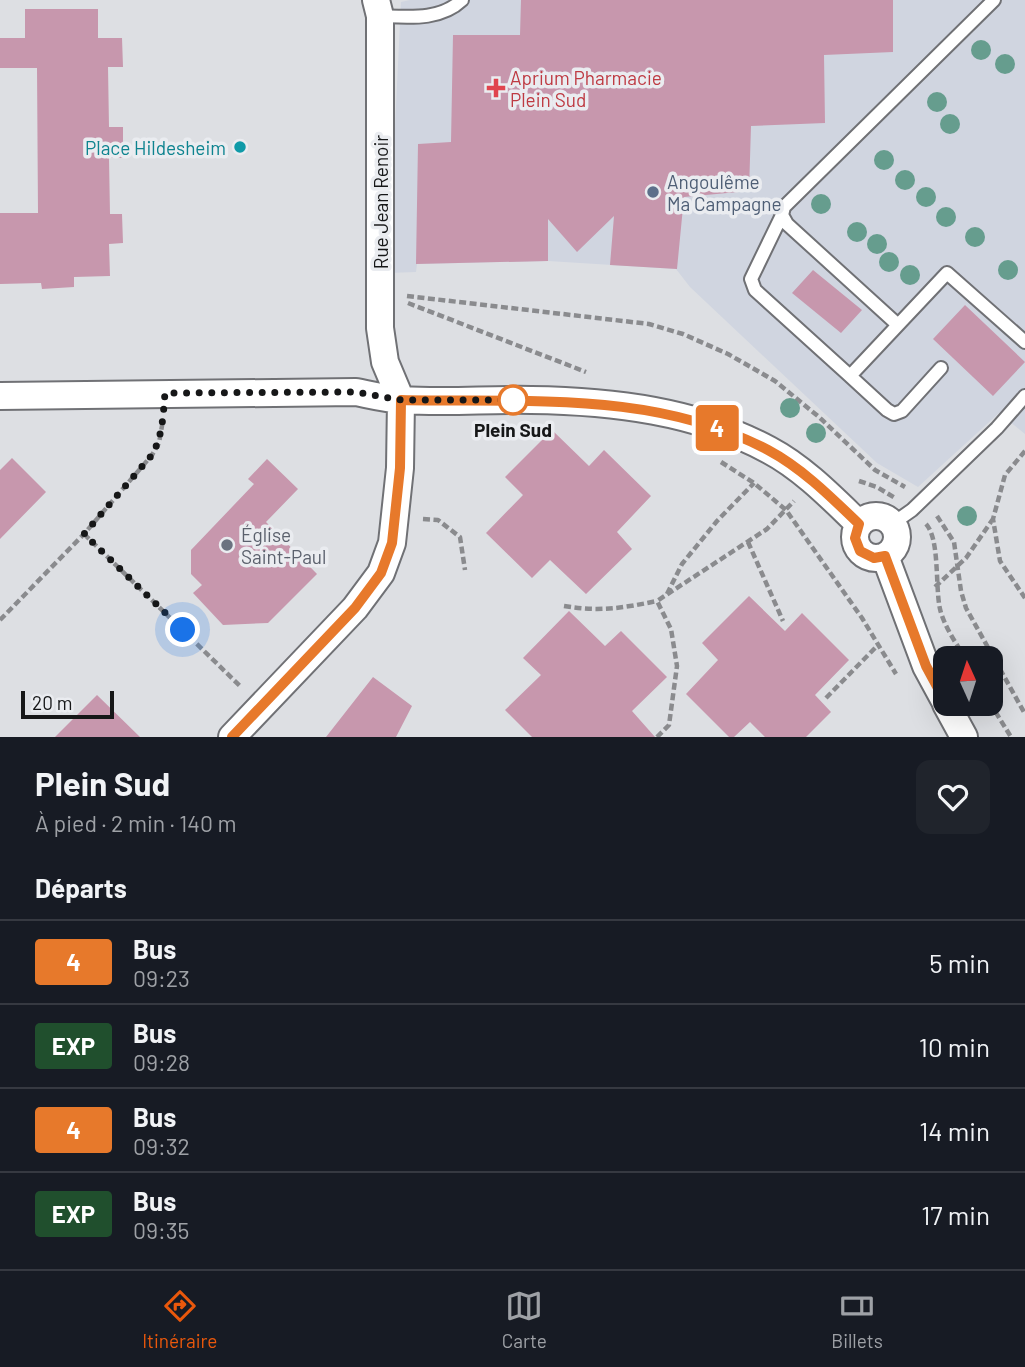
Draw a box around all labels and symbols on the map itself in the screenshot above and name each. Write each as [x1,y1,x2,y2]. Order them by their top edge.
place label: Aprium Pharmacie Plein Sud [510,66,662,111]
marker: Aprium Pharmacie Plein Sud [488,80,504,96]
street label: Rue Jean Renoir [369,135,392,269]
place label: Place Hildesheim [85,136,226,159]
marker: Place Hildesheim [232,139,248,155]
place label: Angoulême Ma Campagne [667,170,782,215]
marker: Angoulême Ma Campagne [645,184,661,200]
marker: Plein Sud [498,385,528,415]
line badge: 4 [694,405,740,451]
place label: Plein Sud [474,418,552,441]
place label: Église Saint-Paul [241,523,326,568]
marker: Église Saint-Paul [219,537,235,553]
your location [165,612,200,647]
north arrow [933,646,1003,716]
scale bar [21,688,114,720]

